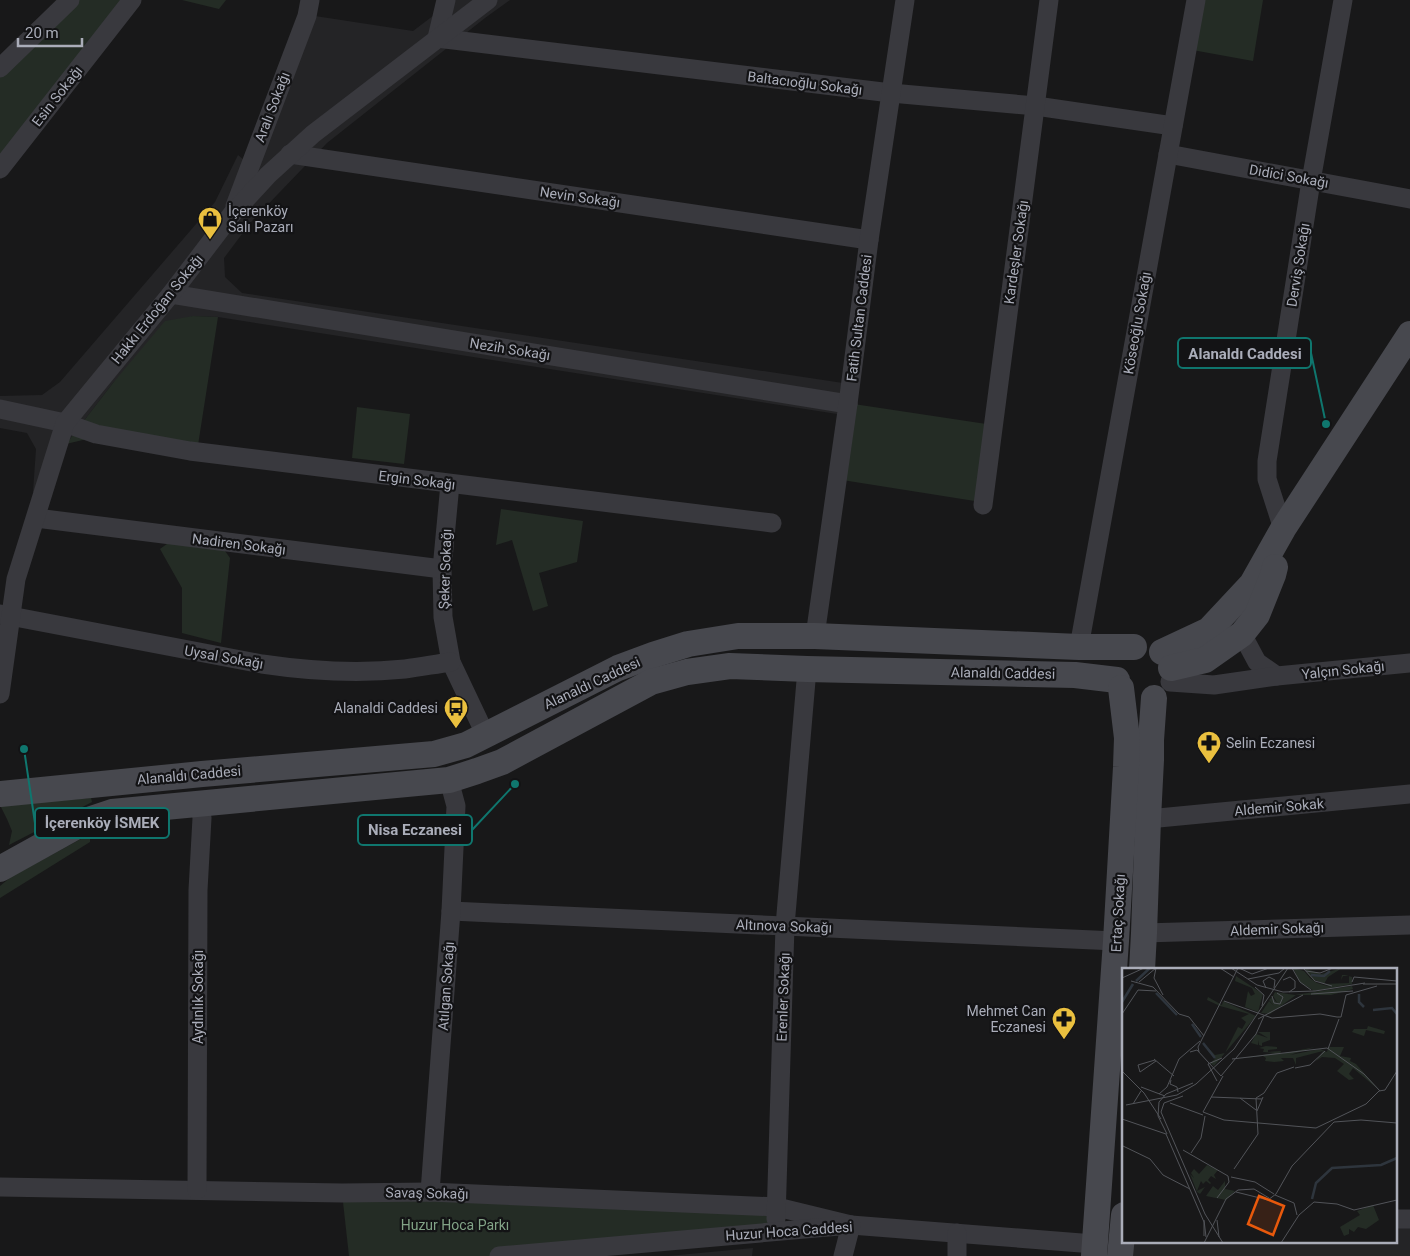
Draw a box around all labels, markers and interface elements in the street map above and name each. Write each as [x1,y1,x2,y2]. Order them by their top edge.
scale bar [18,15,81,47]
text: 20 m [25,24,59,42]
street label: Esin Sokağı [28,63,86,129]
street label: Baltacıoğlu Sokağı [747,68,863,98]
street label: Aralı Sokağı [251,70,293,144]
street label: Didici Sokağı [1248,161,1330,191]
street label: Nevin Sokağı [539,183,621,211]
street label: Kardeşler Sokağı [1001,199,1031,305]
place label: İçerenköy Salı Pazarı [228,203,293,235]
shop icon: İçerenköy Salı Pazarı [197,206,223,240]
street label: Derviş Sokağı [1283,222,1313,308]
street label: Hakkı Erdoğan Sokağı [108,251,206,367]
street label: Fatih Sultan Caddesi [843,254,875,382]
street label: Köseoğlu Sokağı [1120,270,1154,376]
street label: Nezih Sokağı [469,335,551,363]
callout: Alanaldı Caddesi [1178,338,1311,368]
text: Alanaldı Caddesi [1188,345,1302,363]
street label: Ergin Sokağı [378,467,456,493]
street label: Şeker Sokağı [436,528,454,610]
street label: Nadiren Sokağı [191,530,287,558]
street label: Uysal Sokağı [183,642,265,672]
street label: Alanaldı Caddesi [541,654,643,712]
street label: Yalçın Sokağı [1301,658,1385,682]
street label: Alanaldı Caddesi [951,664,1055,682]
bus stop icon: Alanaldi Caddesi [443,695,469,729]
place label: Alanaldi Caddesi [334,700,438,716]
pharmacy icon: Selin Eczanesi [1196,730,1222,764]
place label: Selin Eczanesi [1226,735,1315,751]
street label: Alanaldı Caddesi [136,762,242,788]
street label: Aldemir Sokak [1234,795,1325,819]
callout: İçerenköy İSMEK [35,808,169,838]
text: İçerenköy İSMEK [45,814,160,832]
callout: Nisa Eczanesi [358,815,472,845]
text: Nisa Eczanesi [368,821,462,839]
street label: Ertaç Sokağı [1108,873,1128,953]
street label: Altınova Sokağı [736,916,832,936]
street label: Aldemir Sokağı [1230,919,1324,939]
street label: Atılgan Sokağı [435,941,457,1031]
street label: Aydınlık Sokağı [190,950,206,1044]
street label: Erenler Sokağı [773,952,793,1042]
inset map [1122,968,1398,1244]
place label: Mehmet Can Eczanesi [966,1003,1046,1035]
pharmacy icon: Mehmet Can Eczanesi [1051,1006,1077,1040]
street label: Savaş Sokağı [385,1184,469,1202]
park label: Huzur Hoca Parkı [401,1217,509,1233]
street label: Huzur Hoca Caddesi [725,1219,853,1243]

